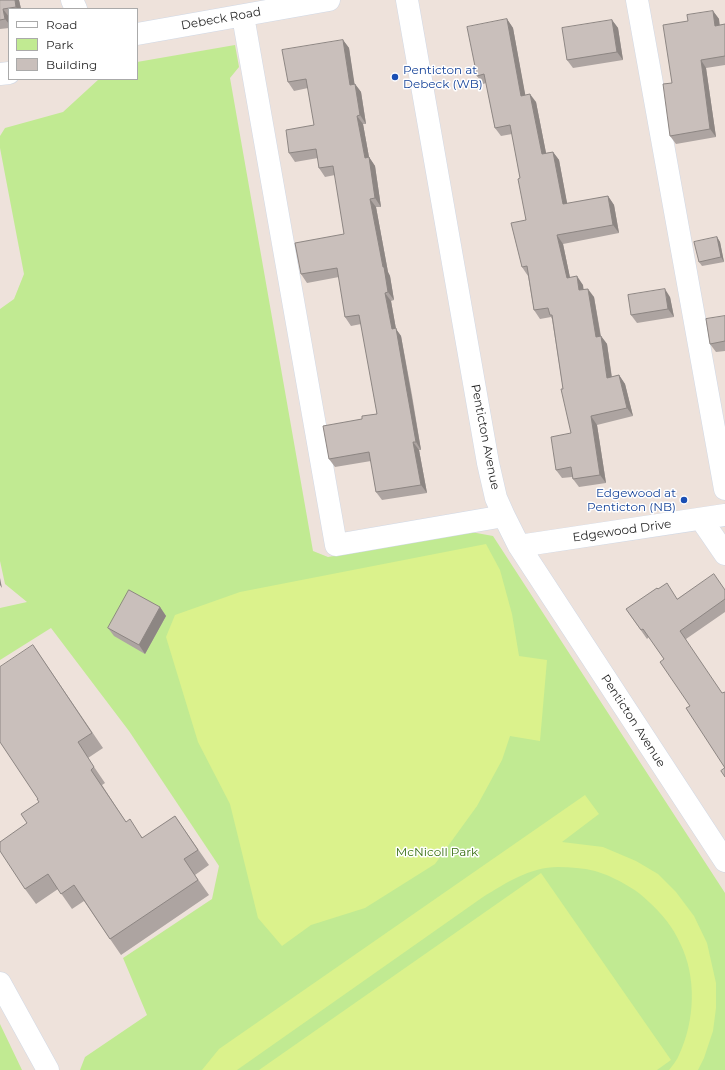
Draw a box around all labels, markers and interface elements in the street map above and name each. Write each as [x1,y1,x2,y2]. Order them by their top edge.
street label: Debeck Road [180,5,262,33]
legend [8,8,138,80]
text: Road [46,17,77,32]
text: Park [46,37,73,52]
text: Building [46,57,97,72]
place label: Penticton at Debeck (WB) [403,63,483,91]
marker: Penticton at Debeck (WB) [390,72,400,82]
street label: Penticton Avenue [468,383,502,491]
place label: Edgewood at Penticton (NB) [587,486,676,514]
marker: Edgewood at Penticton (NB) [679,495,689,505]
street label: Edgewood Drive [572,517,672,545]
street label: Penticton Avenue [598,672,668,770]
park label: McNicoll Park [396,845,478,859]

